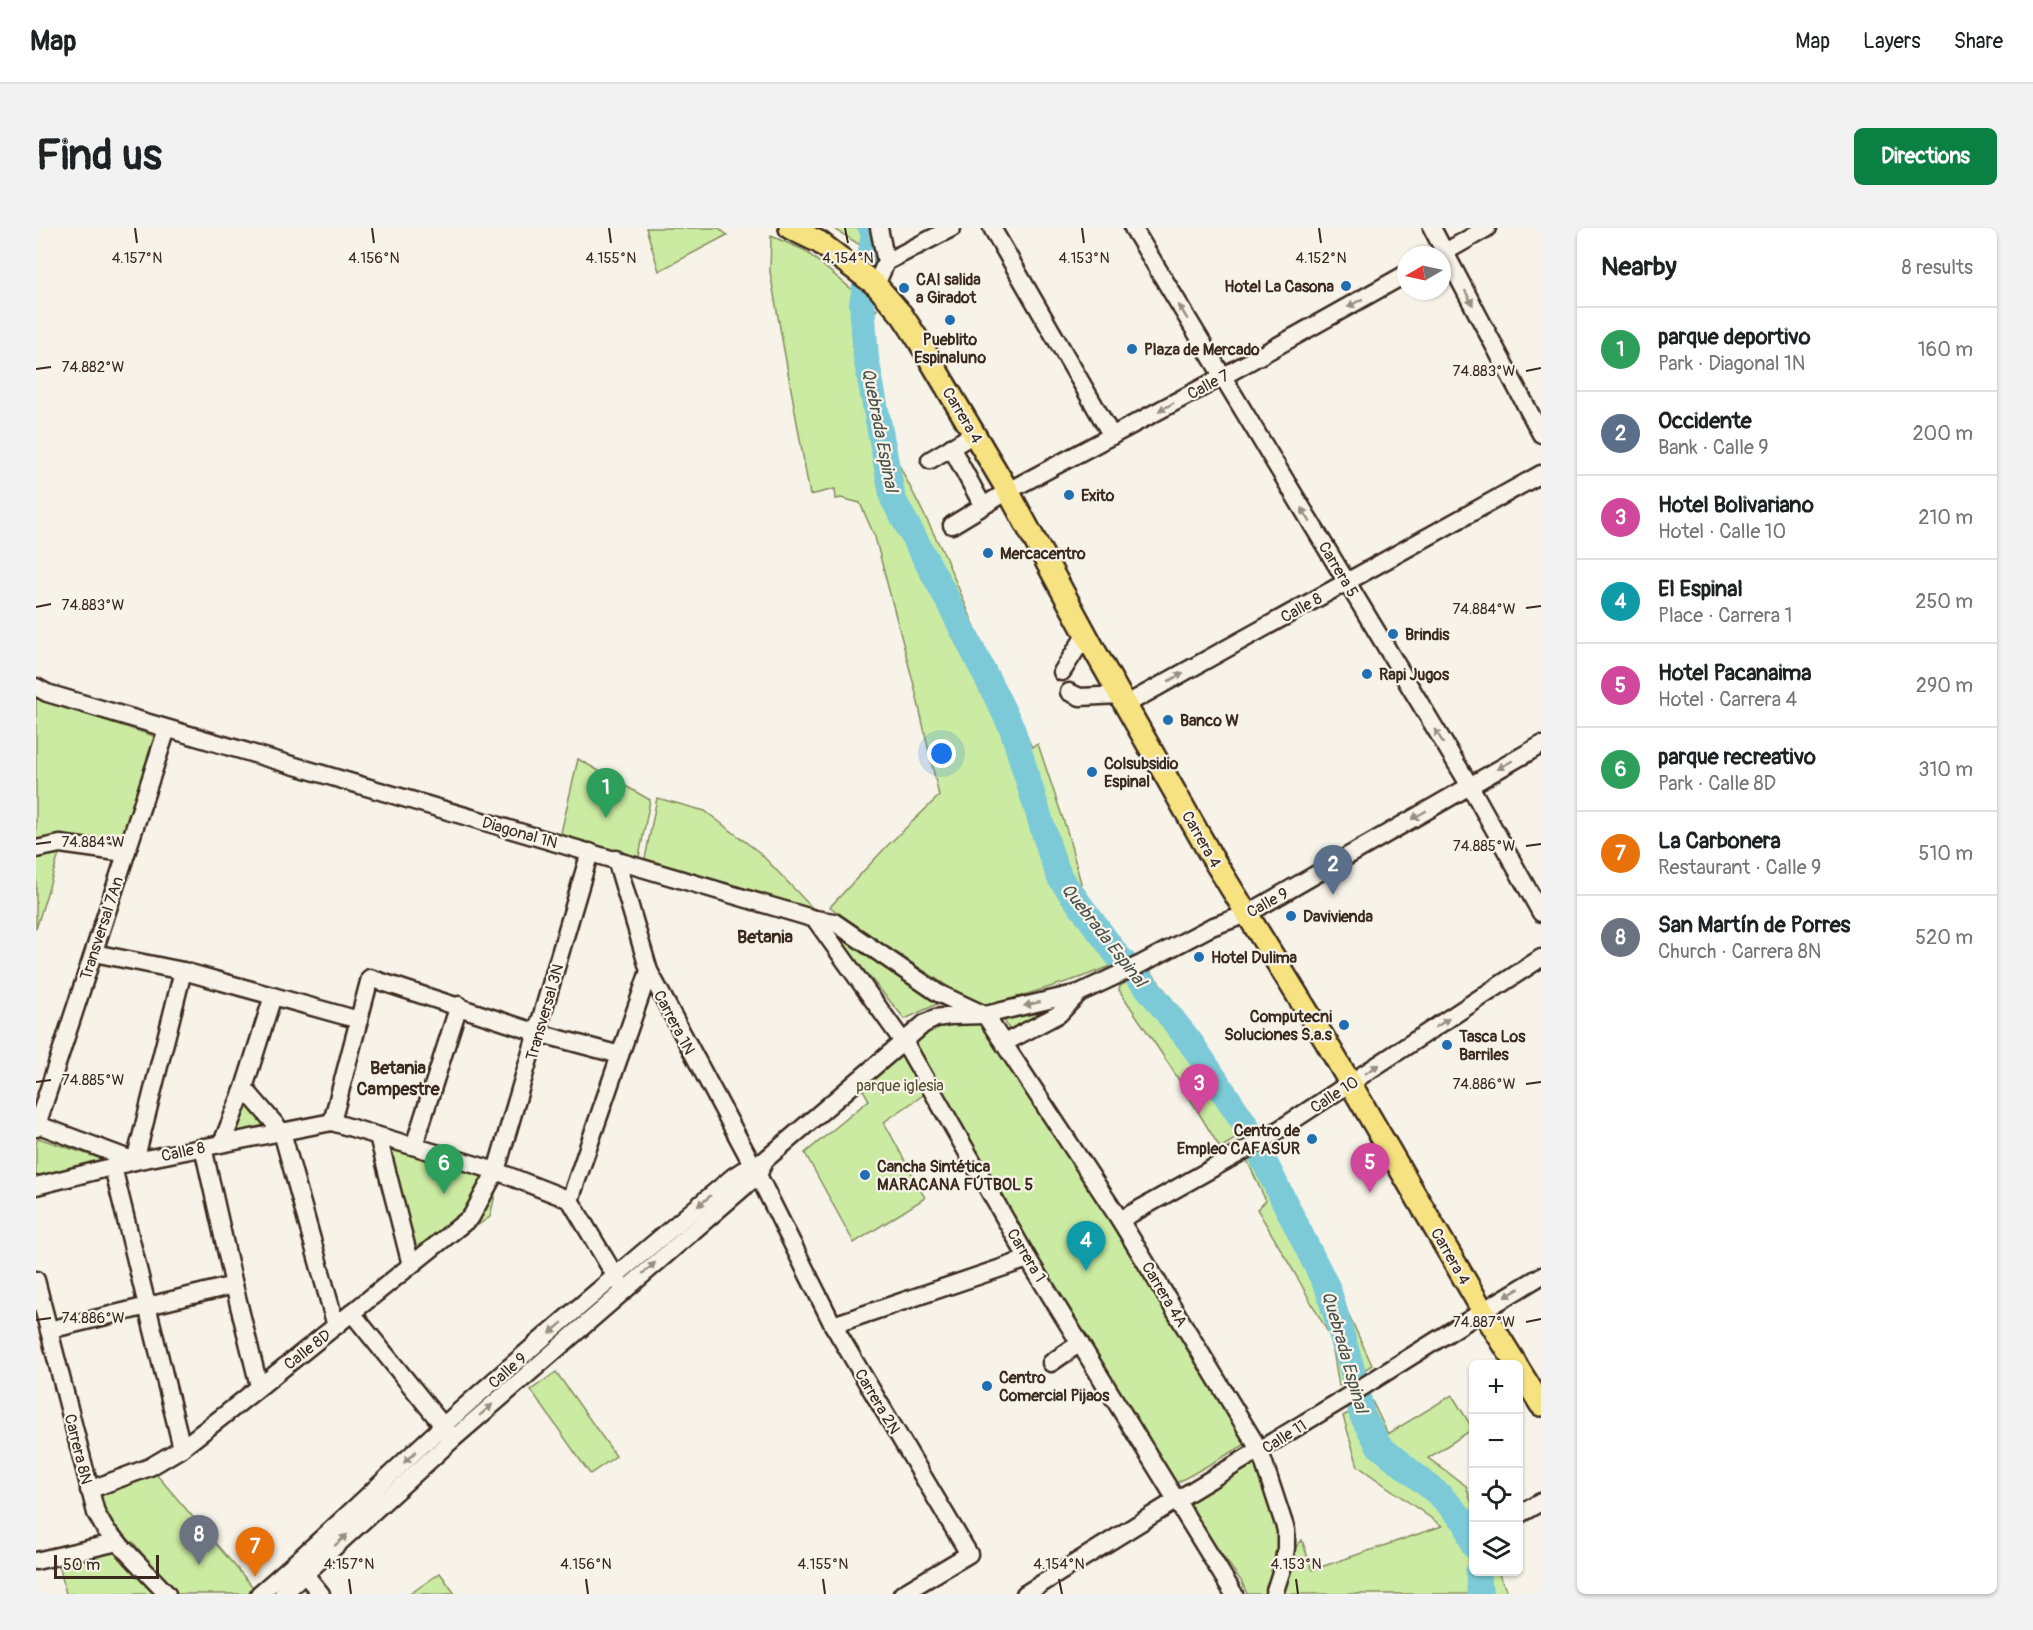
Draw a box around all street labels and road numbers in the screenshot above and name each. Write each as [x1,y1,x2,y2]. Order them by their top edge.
street label: Calle 7 [1184,365,1233,404]
street label: Carrera 4 [938,384,987,447]
street label: Carrera 5 [1314,538,1363,601]
street label: Calle 8 [1277,588,1326,627]
street label: Carrera 4 [1177,808,1225,871]
street label: Diagonal 1N [480,813,560,853]
street label: Transversal 7An [76,874,128,983]
street label: Calle 9 [1243,883,1292,922]
street label: Transversal 3N [522,962,568,1063]
street label: Carrera 1N [649,987,699,1058]
street label: Calle 10 [1307,1072,1362,1118]
street label: Calle 8 [159,1138,207,1166]
street label: Carrera 1 [1002,1225,1050,1286]
street label: Carrera 4 [1426,1225,1474,1288]
street label: Carrera 4A [1137,1258,1191,1331]
street label: Calle 8D [280,1325,335,1374]
street label: Calle 9 [484,1349,531,1393]
street label: Carrera 2N [850,1365,904,1438]
street label: Carrera 8N [60,1412,96,1487]
street label: Calle 11 [1259,1415,1311,1458]

